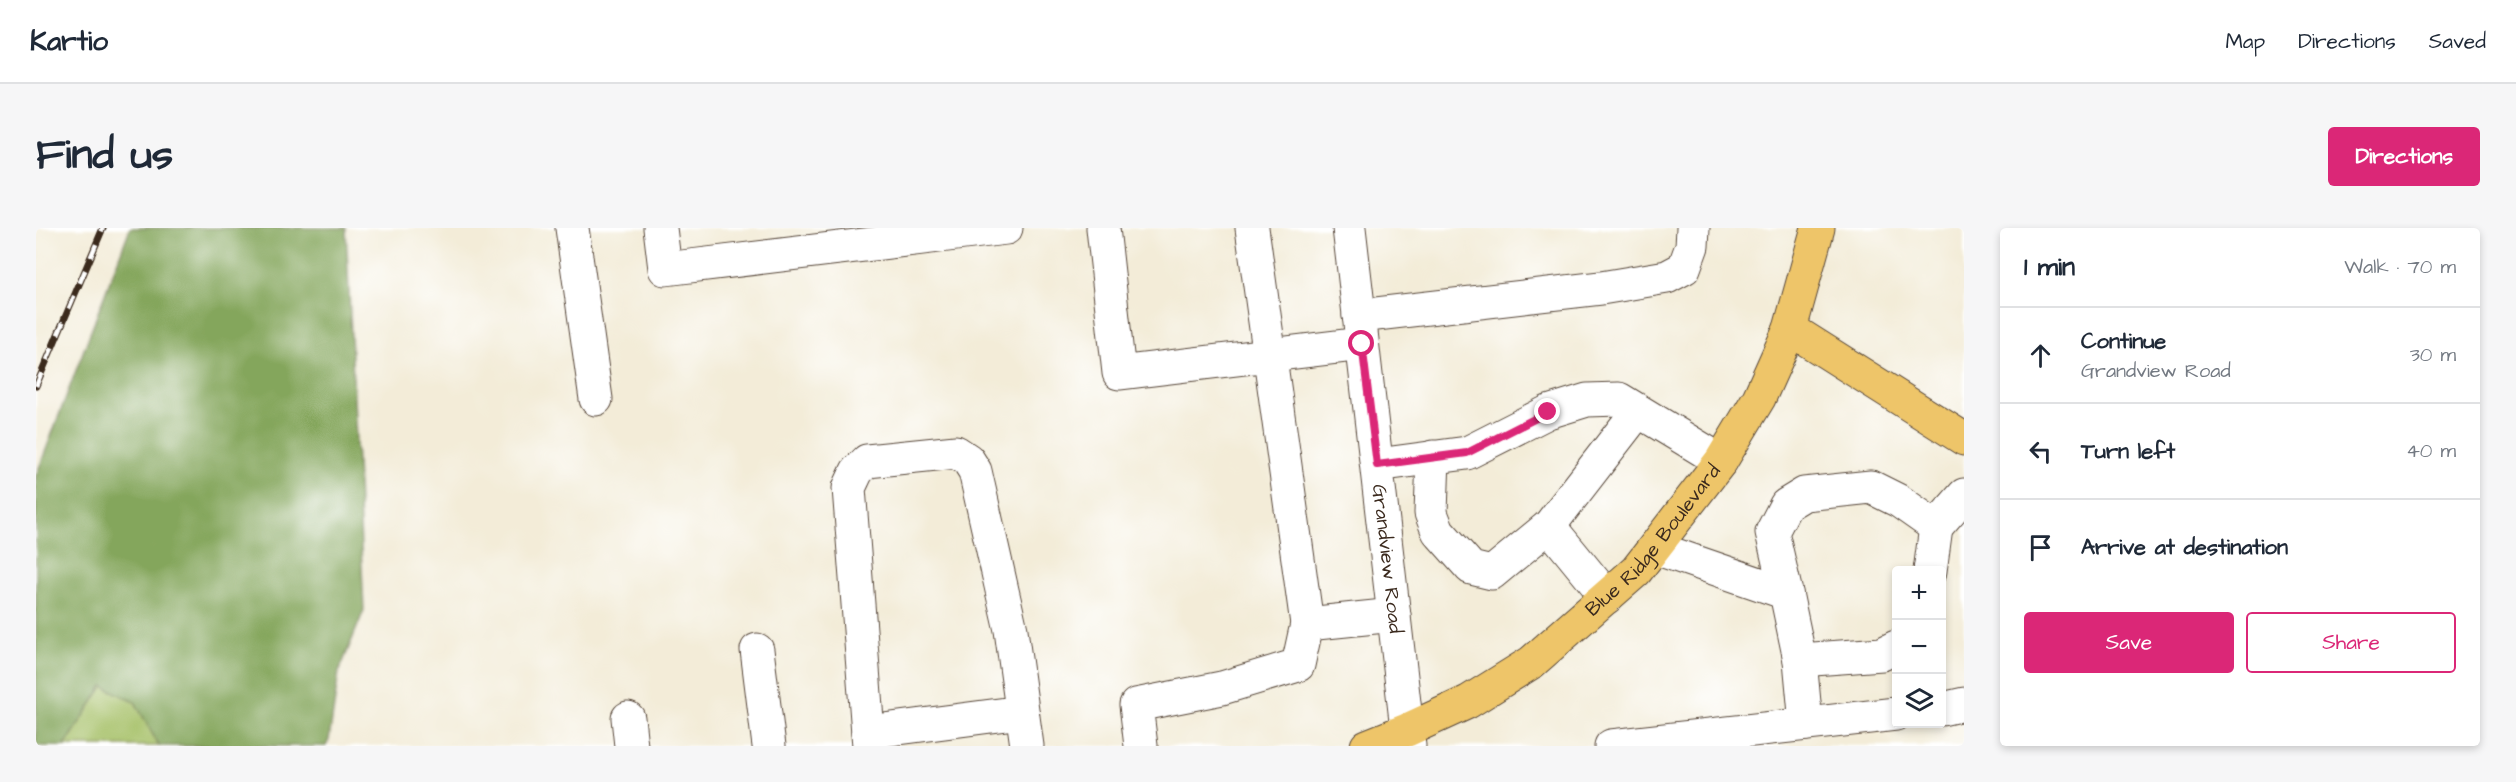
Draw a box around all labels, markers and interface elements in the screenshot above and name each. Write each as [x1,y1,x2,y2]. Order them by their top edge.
text: Kartio [30,22,108,61]
text: Map [2225,27,2265,56]
text: Directions [2298,27,2396,56]
text: Saved [2429,27,2486,56]
text: Find us [36,127,173,185]
button: Directions [2328,127,2480,186]
text: 1 min [2024,249,2075,285]
text: Walk · 70 m [2344,253,2456,281]
text: Continue [2081,326,2166,357]
route start [1348,330,1374,356]
icon: ahead [2024,339,2057,372]
text: 30 m [2410,341,2456,369]
text: Grandview Road [2081,357,2231,385]
route end [1534,398,1560,424]
icon: left [2024,435,2057,468]
text: Turn left [2081,436,2175,467]
text: 40 m [2406,437,2456,465]
street label: Blue Ridge Boulevard [1579,458,1727,623]
street label: Grandview Road [1365,483,1410,635]
icon: arrive [2024,531,2057,564]
text: Arrive at destination [2081,532,2288,563]
map controls [1892,566,1946,728]
button: + [1892,566,1946,620]
button: Save [2024,612,2234,673]
button: Share [2246,612,2456,673]
button: − [1892,620,1946,674]
button: layers [1892,674,1946,728]

